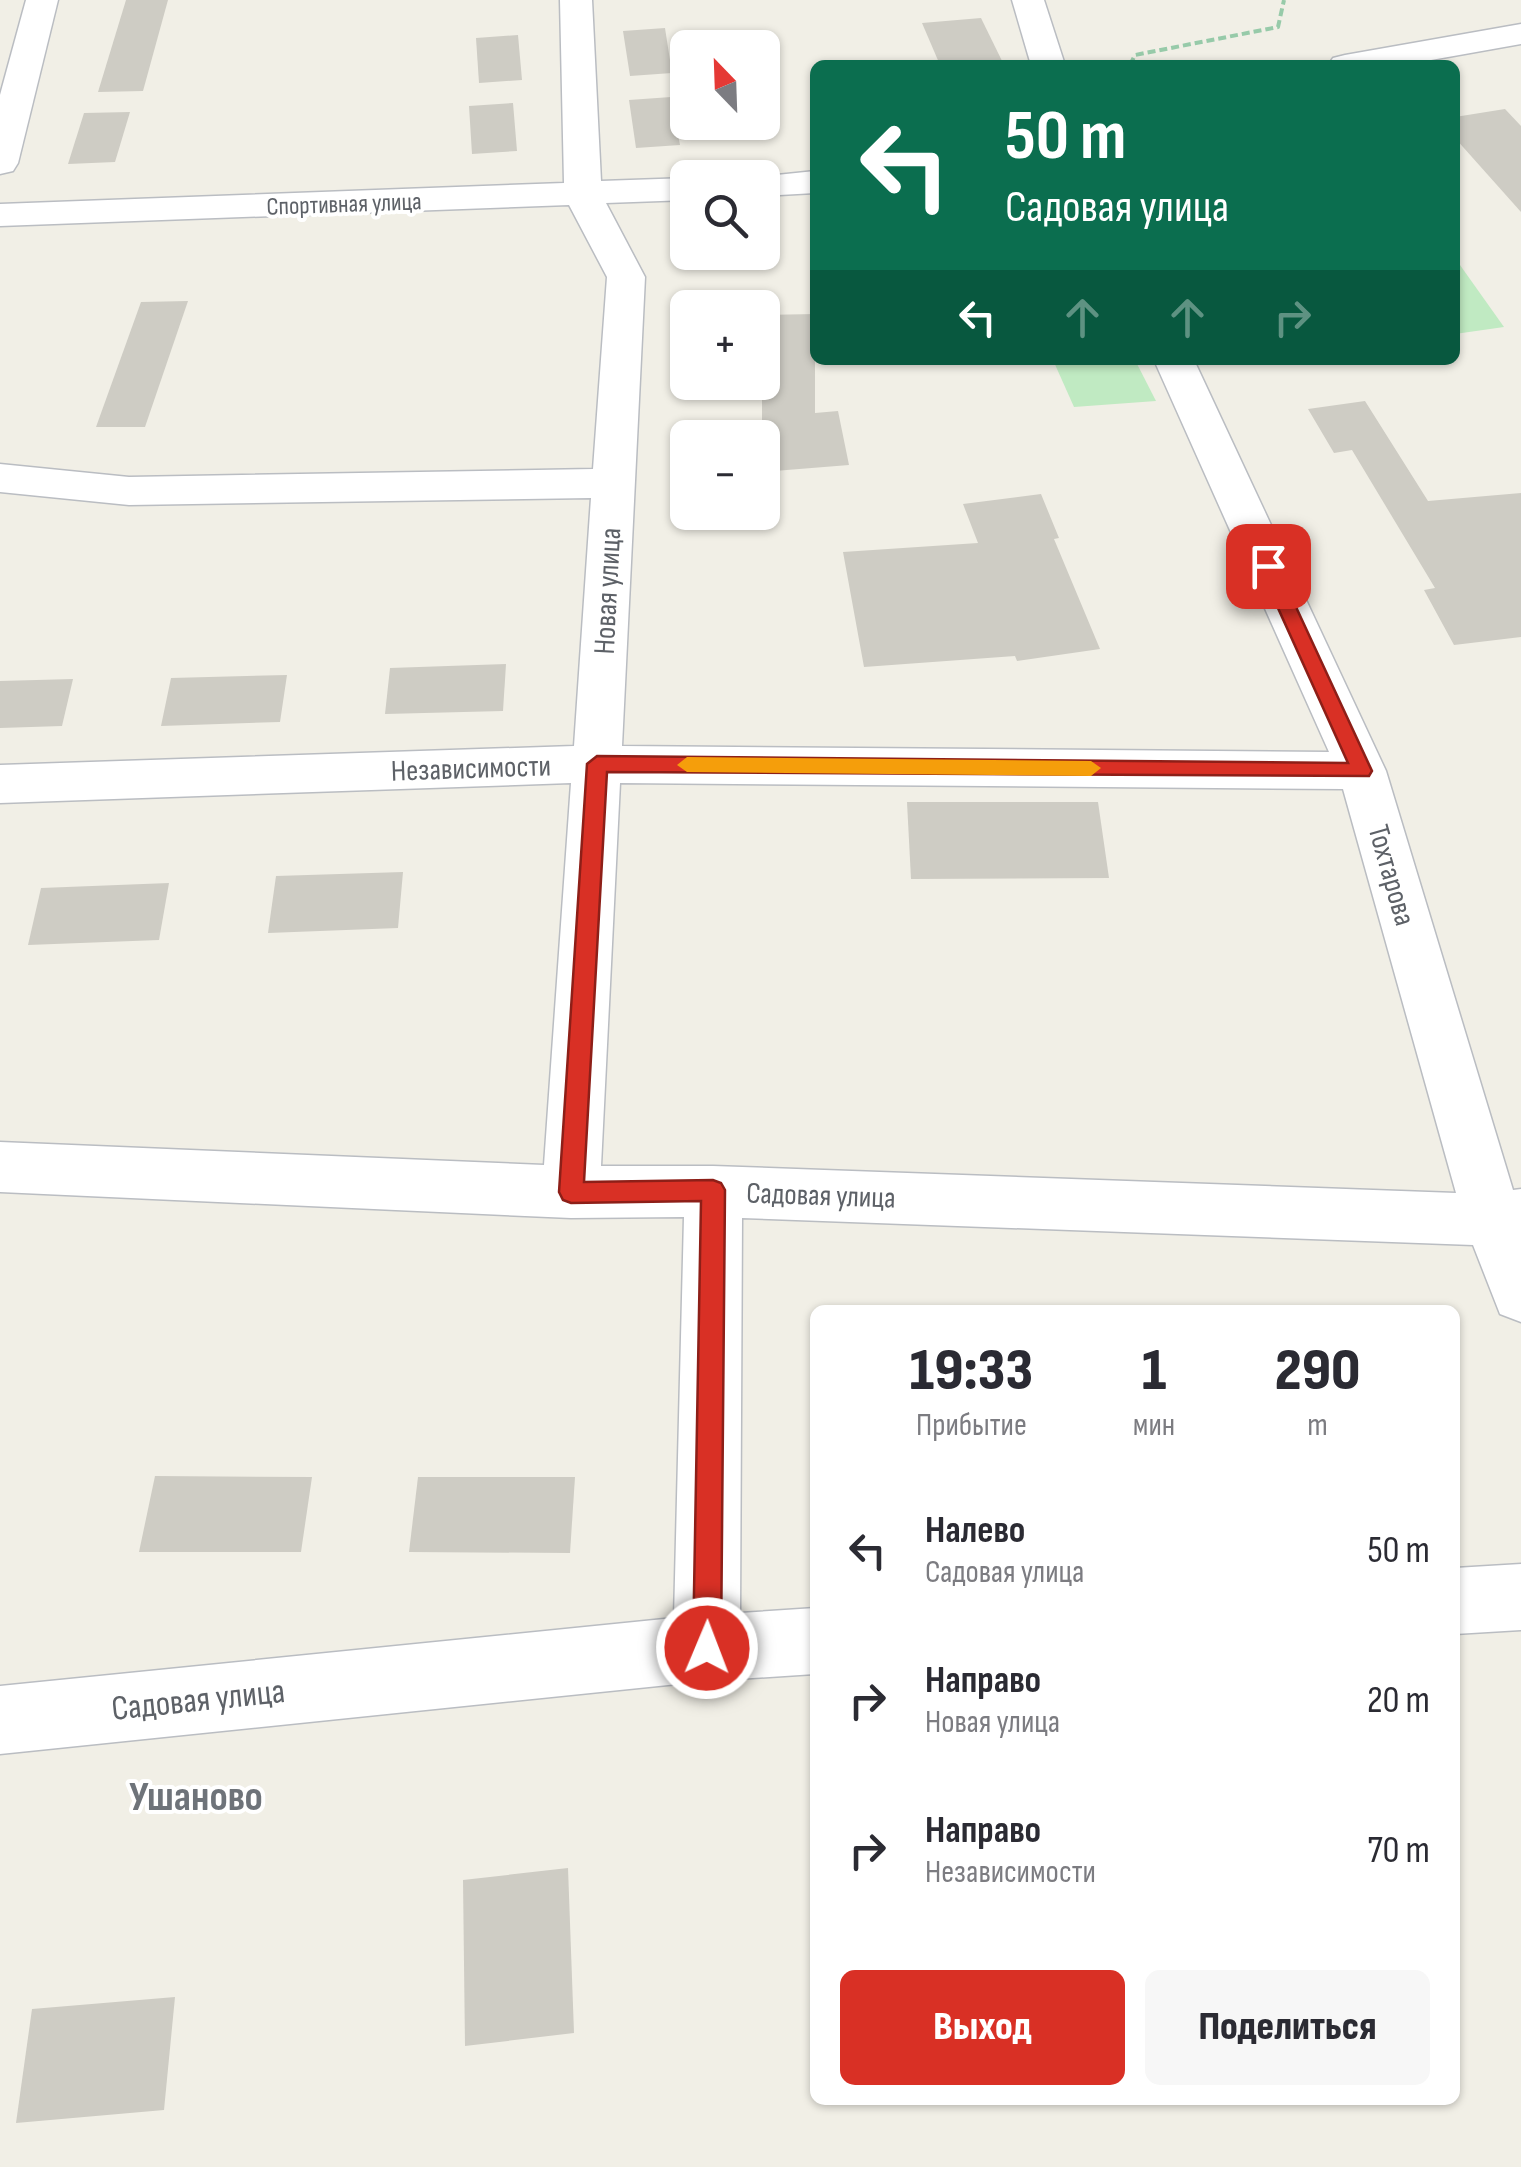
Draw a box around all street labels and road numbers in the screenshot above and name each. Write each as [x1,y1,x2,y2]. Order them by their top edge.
street label: Спортивная улица [266,186,422,223]
street label: Новая улица [587,527,629,655]
street label: Независимости [390,748,552,790]
street label: Тохтарова [1360,821,1423,930]
street label: Садовая улица [746,1175,896,1217]
street label: Садовая улица [109,1670,287,1731]

